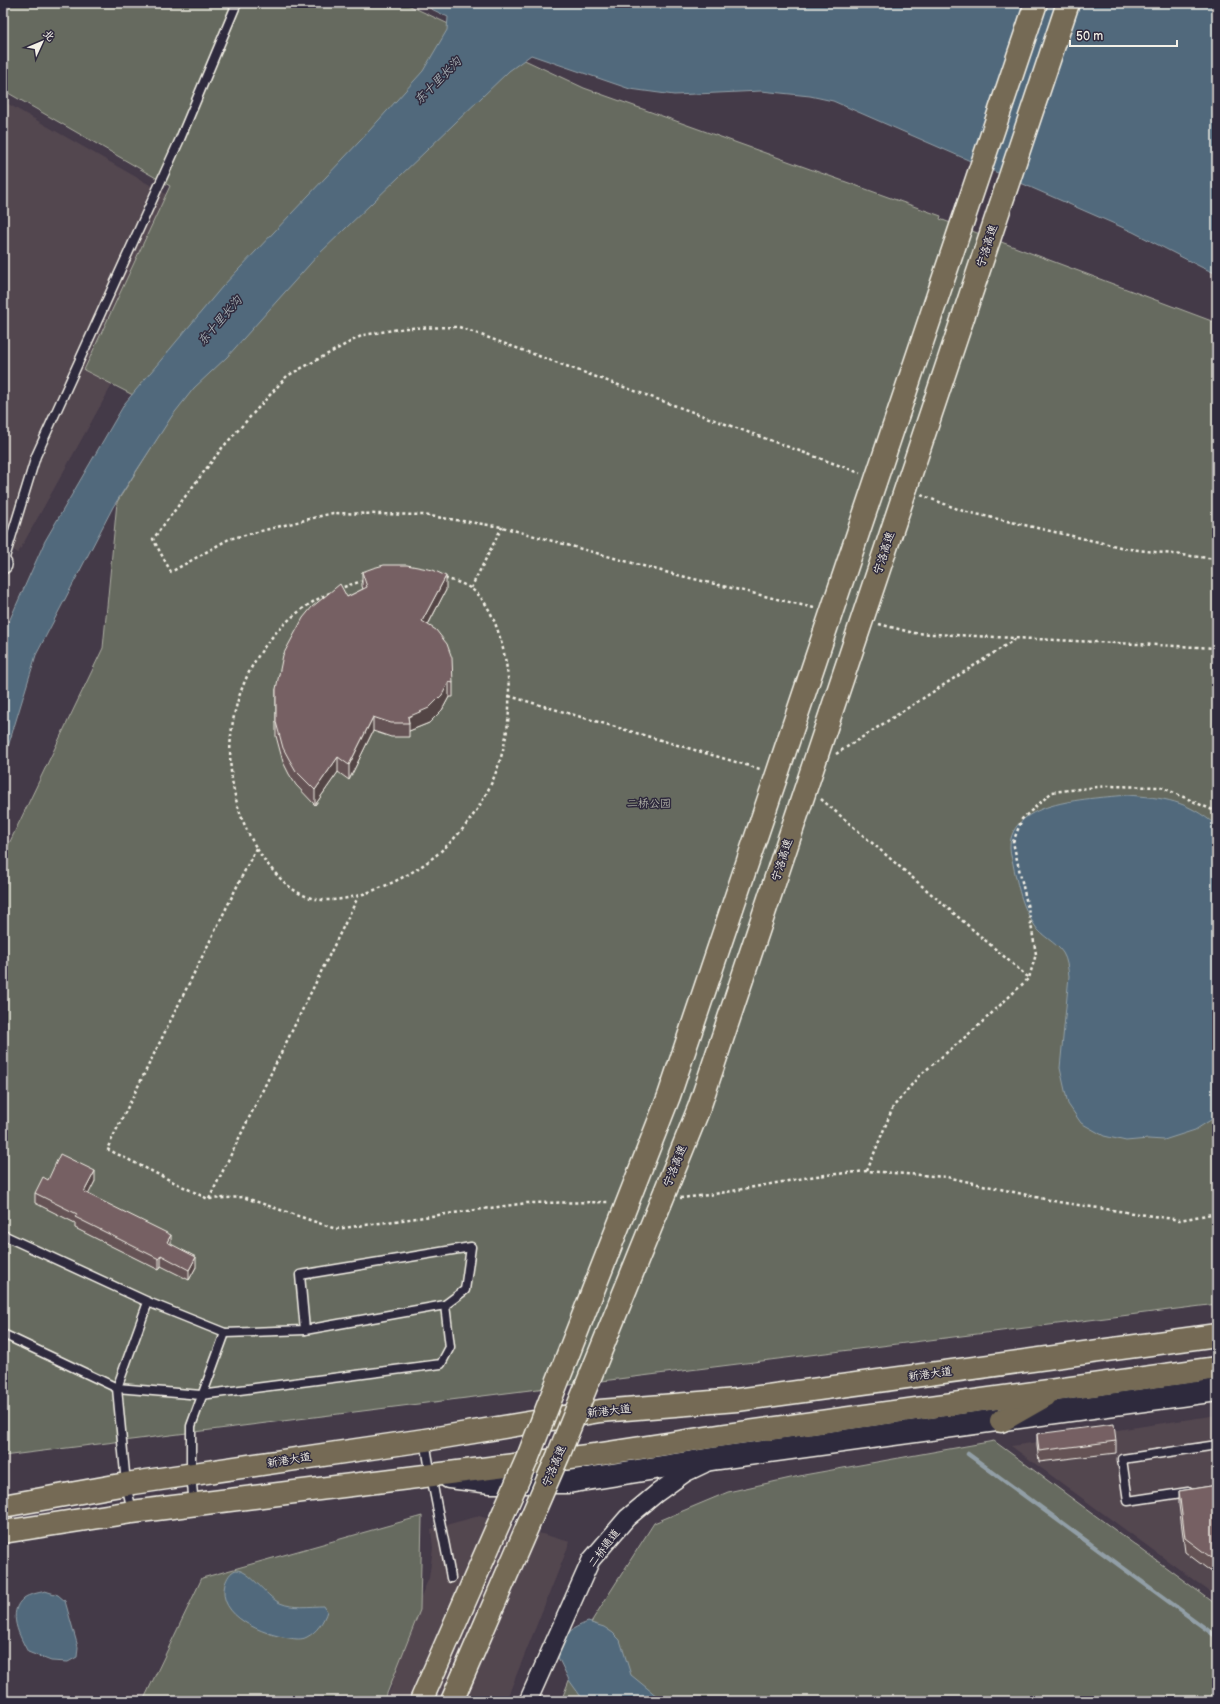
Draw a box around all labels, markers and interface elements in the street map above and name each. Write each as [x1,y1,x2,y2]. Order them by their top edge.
north arrow [22,22,62,62]
scale bar [1070,22,1177,48]
text: 北 [40,27,57,44]
text: 50 m [1076,29,1103,44]
water label: 东十里长沟 [411,54,465,108]
street label: 宁洛高速 [974,223,1000,269]
water label: 东十里长沟 [195,293,246,349]
street label: 宁洛高速 [871,530,897,576]
park label: 二桥公园 [627,797,671,810]
street label: 宁洛高速 [769,837,795,883]
street label: 宁洛高速 [661,1143,689,1189]
street label: 新港大道 [907,1365,953,1383]
street label: 新港大道 [586,1402,632,1420]
street label: 宁洛高速 [539,1443,569,1489]
street label: 新港大道 [266,1450,312,1470]
street label: 二桥通道 [586,1527,622,1569]

